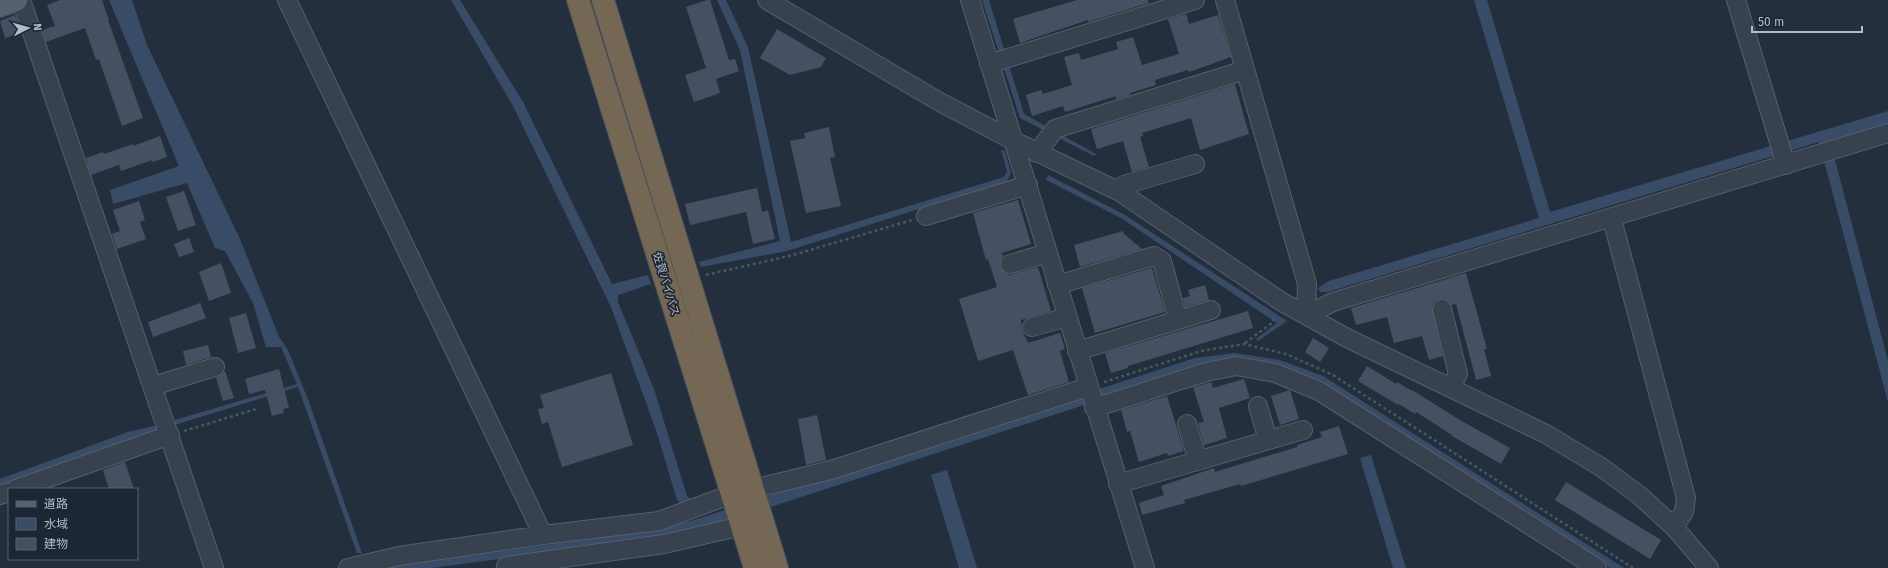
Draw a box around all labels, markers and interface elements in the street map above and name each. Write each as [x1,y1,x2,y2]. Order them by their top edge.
north arrow [8,8,48,48]
scale bar [1752,8,1862,34]
text: 50 m [1758,15,1784,29]
text: N [31,23,44,31]
street label: 佐賀バイパス [650,251,682,317]
legend [8,488,138,560]
text: 道路 [44,497,68,511]
text: 水域 [44,517,68,531]
text: 建物 [44,537,68,551]

